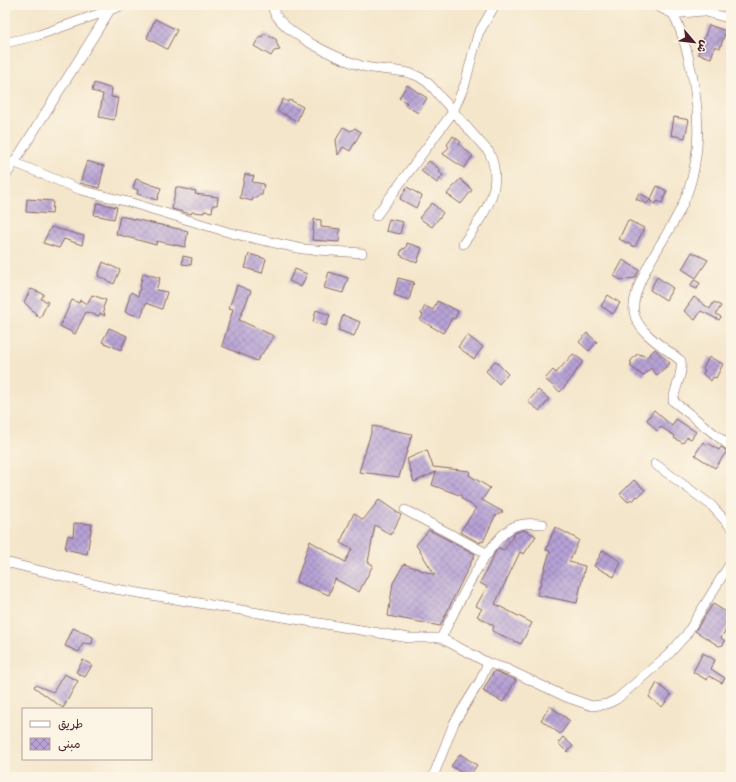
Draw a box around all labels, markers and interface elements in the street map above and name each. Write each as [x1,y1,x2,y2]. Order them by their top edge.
north arrow [674,22,714,62]
text: ش [693,38,712,55]
legend [22,708,152,760]
text: طريق [58,716,83,732]
text: مبنى [58,736,81,752]

